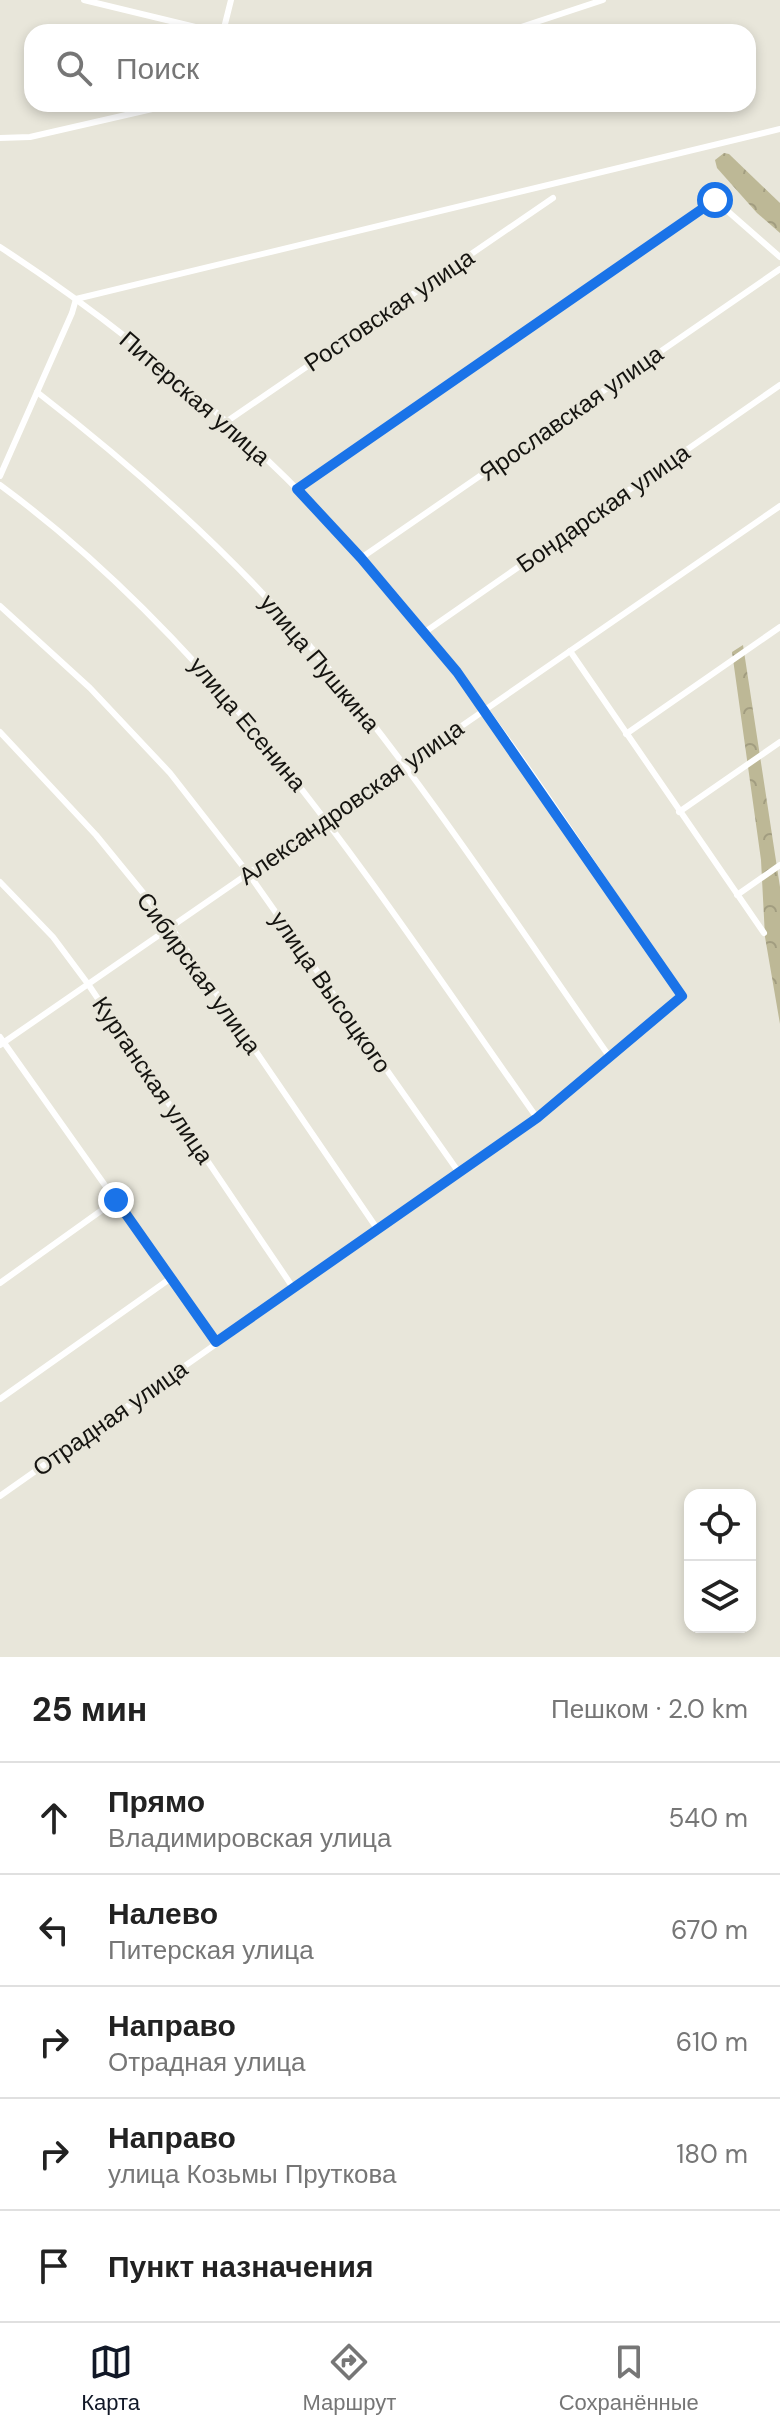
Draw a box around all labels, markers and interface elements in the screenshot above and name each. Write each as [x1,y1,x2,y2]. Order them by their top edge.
search box [24,24,756,112]
icon: search [52,46,96,90]
text: Поиск [116,49,199,88]
route start [697,182,733,218]
street label: Ростовская улица [298,241,481,378]
street label: Питерская улица [113,324,277,472]
street label: Ярославская улица [473,338,670,488]
street label: Бондарская улица [510,436,696,579]
street label: улица Пушкина [253,587,387,739]
street label: улица Есенина [183,650,314,798]
street label: Александровская улица [232,712,470,891]
street label: Сибирская улица [130,886,269,1061]
street label: улица Высоцкого [264,905,398,1079]
street label: Курганская улица [85,990,221,1170]
route end [98,1182,134,1218]
street label: Отрадная улица [26,1353,194,1483]
map controls [684,1489,756,1633]
button: locate [684,1489,756,1561]
button: layers [684,1561,756,1633]
text: 25 мин [32,1687,147,1732]
text: Пешком · 2.0 km [551,1692,748,1726]
text: Прямо [108,1782,205,1821]
icon: ahead [32,1796,76,1840]
text: 540 m [668,1801,748,1835]
text: Владимировская улица [108,1821,391,1855]
text: Налево [108,1894,218,1933]
icon: left [32,1908,76,1952]
text: 670 m [671,1913,748,1947]
text: Питерская улица [108,1933,314,1967]
text: Направо [108,2006,236,2045]
icon: right [32,2020,76,2064]
text: 610 m [676,2025,748,2059]
text: Отрадная улица [108,2045,306,2079]
text: Направо [108,2118,236,2157]
icon: right [32,2132,76,2176]
text: 180 m [676,2137,748,2171]
text: улица Козьмы Пруткова [108,2157,397,2191]
icon: arrive [32,2244,76,2288]
text: Пункт назначения [108,2247,373,2286]
tab: Карта [81,2340,140,2417]
tab: Маршрут [303,2340,396,2417]
tab: Сохранённые [559,2340,699,2417]

